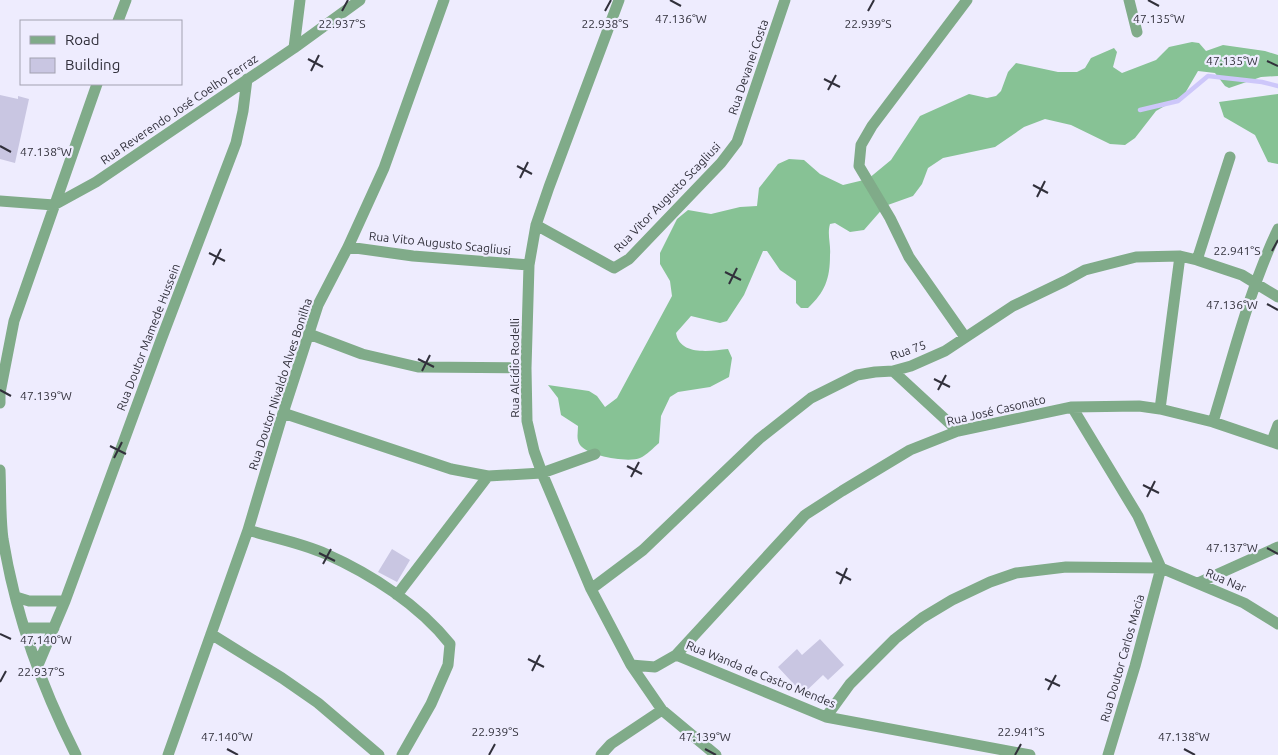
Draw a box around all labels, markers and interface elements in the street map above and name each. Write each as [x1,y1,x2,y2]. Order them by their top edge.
text: 47.136°W [655,12,707,25]
text: 47.135°W [1133,12,1185,25]
text: 22.937°S [319,17,365,30]
text: 22.938°S [582,17,628,30]
text: 22.939°S [845,17,891,30]
street label: Rua Devanei Costa [726,18,770,116]
legend [20,20,182,85]
text: Road [65,31,100,48]
street label: Rua Reverendo José Coelho Ferraz [98,51,260,167]
text: 47.135°W [1206,54,1258,67]
text: Building [65,56,120,73]
street label: Rua Vitor Augusto Scagliusi [611,139,723,254]
text: 47.138°W [20,145,72,158]
street label: Rua Vito Augusto Scagliusi [368,229,512,257]
text: 22.941°S [1214,244,1260,257]
street label: Rua Doutor Mamede Hussein [114,262,182,412]
street label: Rua Doutor Nivaldo Alves Bonilha [246,296,314,472]
text: 47.136°W [1206,298,1258,311]
street label: Rua Alcídio Rodelli [508,318,521,418]
street label: Rua 75 [888,338,928,362]
text: 47.139°W [20,389,72,402]
street label: Rua José Casonato [945,392,1047,428]
text: 47.137°W [1206,541,1258,554]
street label: Rua Nar [1204,566,1249,594]
street label: Rua Doutor Carlos Macia [1098,593,1146,723]
text: 47.140°W [20,633,72,646]
street label: Rua Wanda de Castro Mendes [684,638,838,710]
text: 22.937°S [18,665,64,678]
text: 22.939°S [472,725,518,738]
text: 22.941°S [998,725,1044,738]
text: 47.140°W [201,730,253,743]
text: 47.139°W [679,730,731,743]
text: 47.138°W [1158,730,1210,743]

